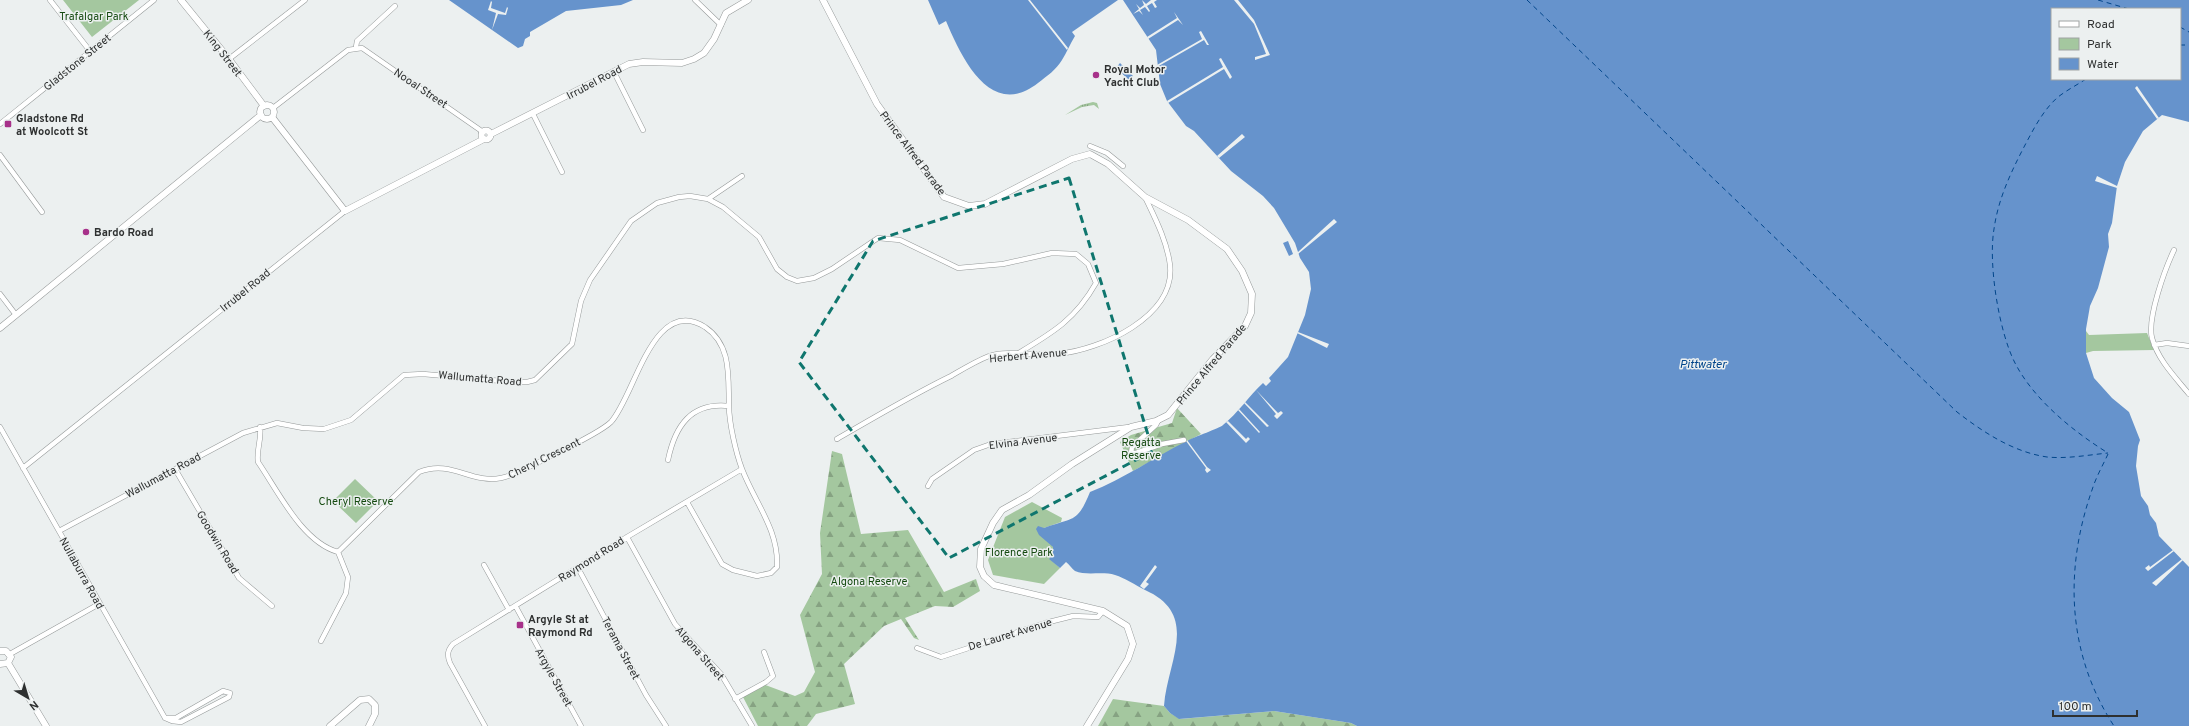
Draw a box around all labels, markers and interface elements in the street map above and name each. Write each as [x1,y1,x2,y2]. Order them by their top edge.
legend [2051,8,2181,80]
park label: Trafalgar Park [59,10,129,24]
text: Road [2087,17,2115,33]
street label: King Street [200,27,245,80]
street label: Gladstone Street [41,31,114,94]
text: Park [2087,37,2112,53]
text: Water [2087,57,2119,73]
street label: Irrubel Road [564,62,625,103]
place label: Royal Motor Yacht Club [1104,63,1166,90]
street label: Nooal Street [391,66,450,112]
marker: Royal Motor Yacht Club [1091,70,1101,80]
street label: Prince Alfred Parade [876,109,948,198]
place label: Gladstone Rd at Woolcott St [16,112,88,139]
marker: Gladstone Rd at Woolcott St [3,119,13,129]
place label: Bardo Road [94,226,154,240]
marker: Bardo Road [81,227,91,237]
street label: Irrubel Road [218,266,274,315]
street label: Prince Alfred Parade [1174,321,1250,408]
street label: Herbert Avenue [989,346,1068,366]
water label: Pittwater [1680,357,1728,373]
street label: Wallumatta Road [438,368,522,390]
street label: Elvina Avenue [988,431,1058,453]
street label: Cheryl Crescent [506,435,583,482]
park label: Regatta Reserve [1121,436,1161,463]
street label: Wallumatta Road [123,450,204,502]
park label: Cheryl Reserve [319,495,394,509]
street label: Goodwin Road [193,508,241,577]
street label: Raymond Road [556,534,627,586]
street label: Nullaburra Road [56,535,107,612]
park label: Florence Park [985,546,1053,560]
park label: Algona Reserve [831,575,908,589]
place label: Argyle St at Raymond Rd [528,613,593,640]
street label: Terama Street [598,615,643,682]
street label: De Lauret Avenue [967,616,1054,654]
marker: Argyle St at Raymond Rd [515,620,525,630]
street label: Algona Street [672,624,727,684]
street label: Argyle Street [531,646,575,709]
north arrow [8,678,48,718]
scale bar [2053,692,2137,718]
text: N [26,697,41,713]
text: 100 m [2059,699,2092,715]

